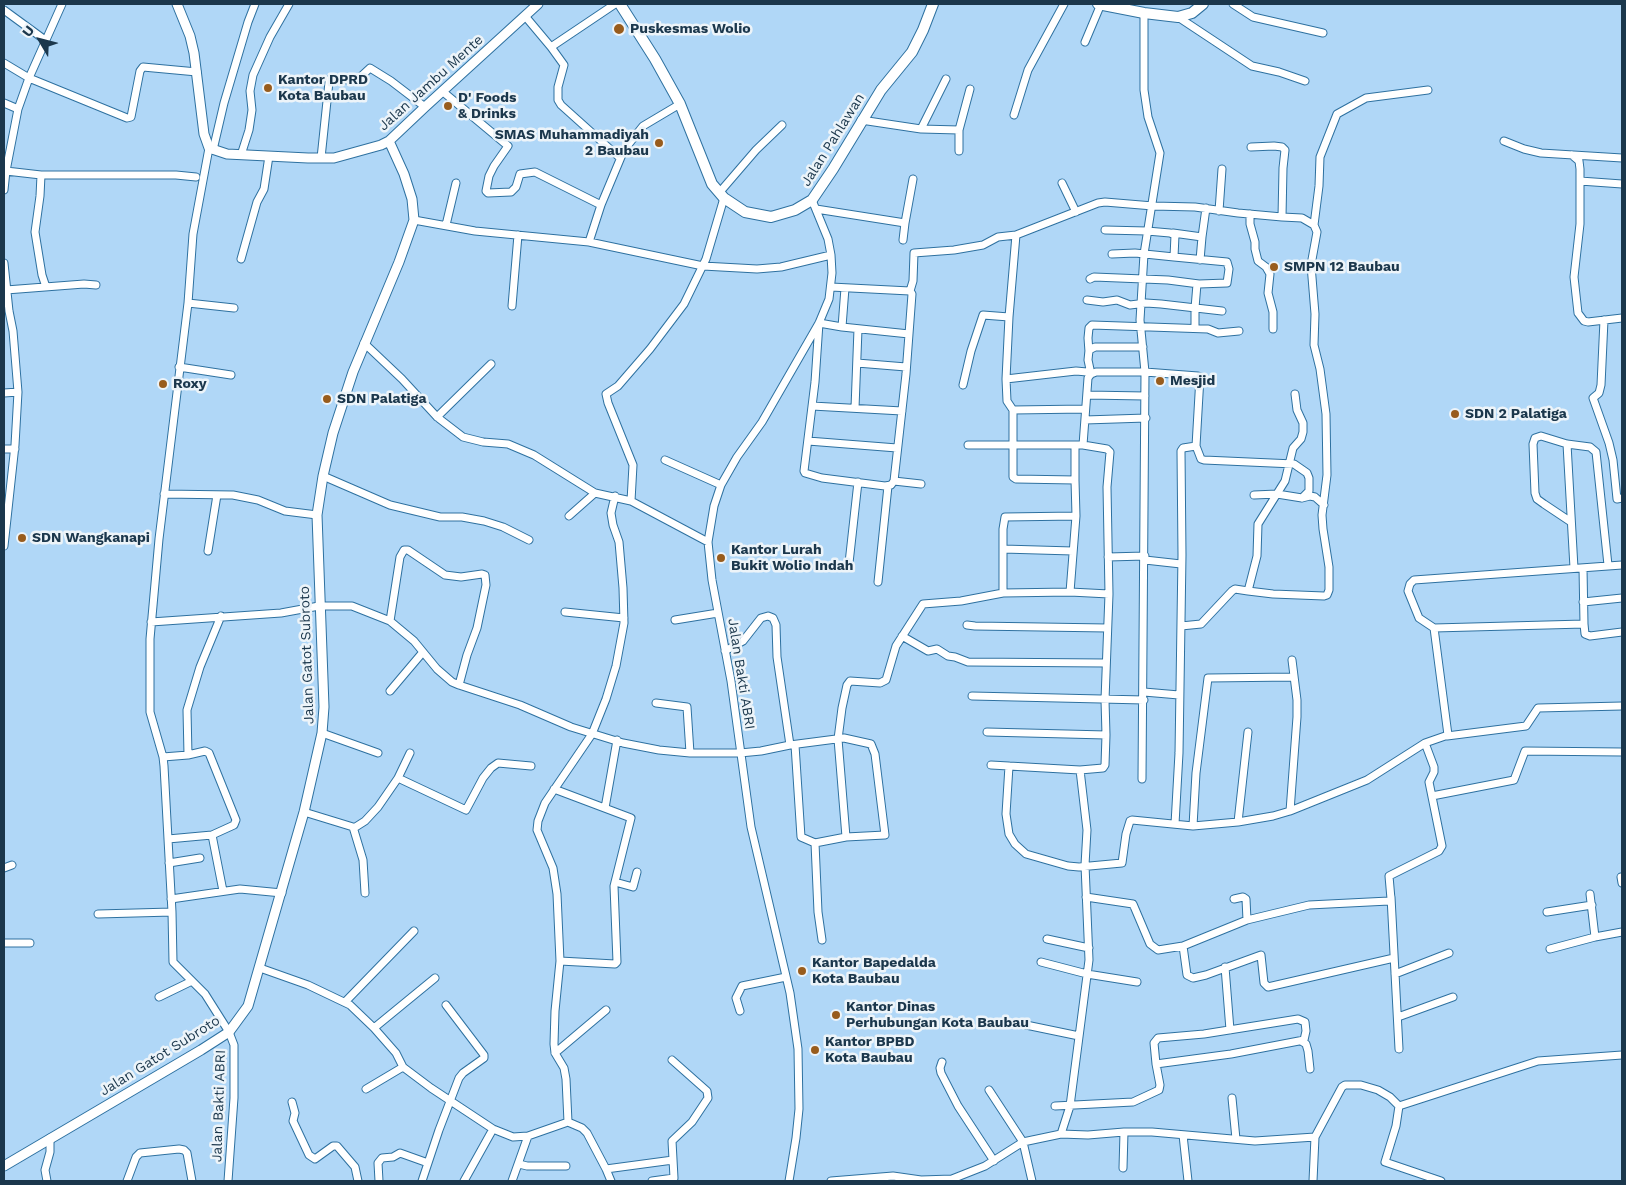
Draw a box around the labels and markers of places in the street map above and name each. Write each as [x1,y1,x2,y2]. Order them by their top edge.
place label: Puskesmas Wolio [630,21,751,37]
marker: Puskesmas Wolio [612,22,626,36]
place label: Kantor DPRD Kota Baubau [278,72,368,104]
marker: Kantor DPRD Kota Baubau [262,82,274,94]
place label: D' Foods & Drinks [458,90,516,122]
marker: D' Foods & Drinks [442,100,454,112]
place label: SMAS Muhammadiyah 2 Baubau [495,127,649,160]
marker: SMAS Muhammadiyah 2 Baubau [653,137,665,149]
place label: SMPN 12 Baubau [1284,259,1400,275]
marker: SMPN 12 Baubau [1268,261,1280,273]
place label: Mesjid [1170,373,1215,389]
marker: Mesjid [1154,375,1166,387]
place label: Roxy [173,376,207,392]
marker: Roxy [157,378,169,390]
place label: SDN Palatiga [337,391,427,407]
marker: SDN Palatiga [321,393,333,405]
place label: SDN 2 Palatiga [1465,406,1567,422]
marker: SDN 2 Palatiga [1449,408,1461,420]
place label: SDN Wangkanapi [32,530,150,546]
marker: SDN Wangkanapi [16,532,28,544]
place label: Kantor Lurah Bukit Wolio Indah [731,542,853,574]
marker: Kantor Lurah Bukit Wolio Indah [715,552,727,564]
place label: Kantor Bapedalda Kota Baubau [812,955,936,988]
marker: Kantor Bapedalda Kota Baubau [796,965,808,977]
place label: Kantor Dinas Perhubungan Kota Baubau [846,999,1029,1032]
marker: Kantor Dinas Perhubungan Kota Baubau [830,1009,842,1021]
place label: Kantor BPBD Kota Baubau [825,1034,914,1066]
marker: Kantor BPBD Kota Baubau [809,1044,821,1056]

